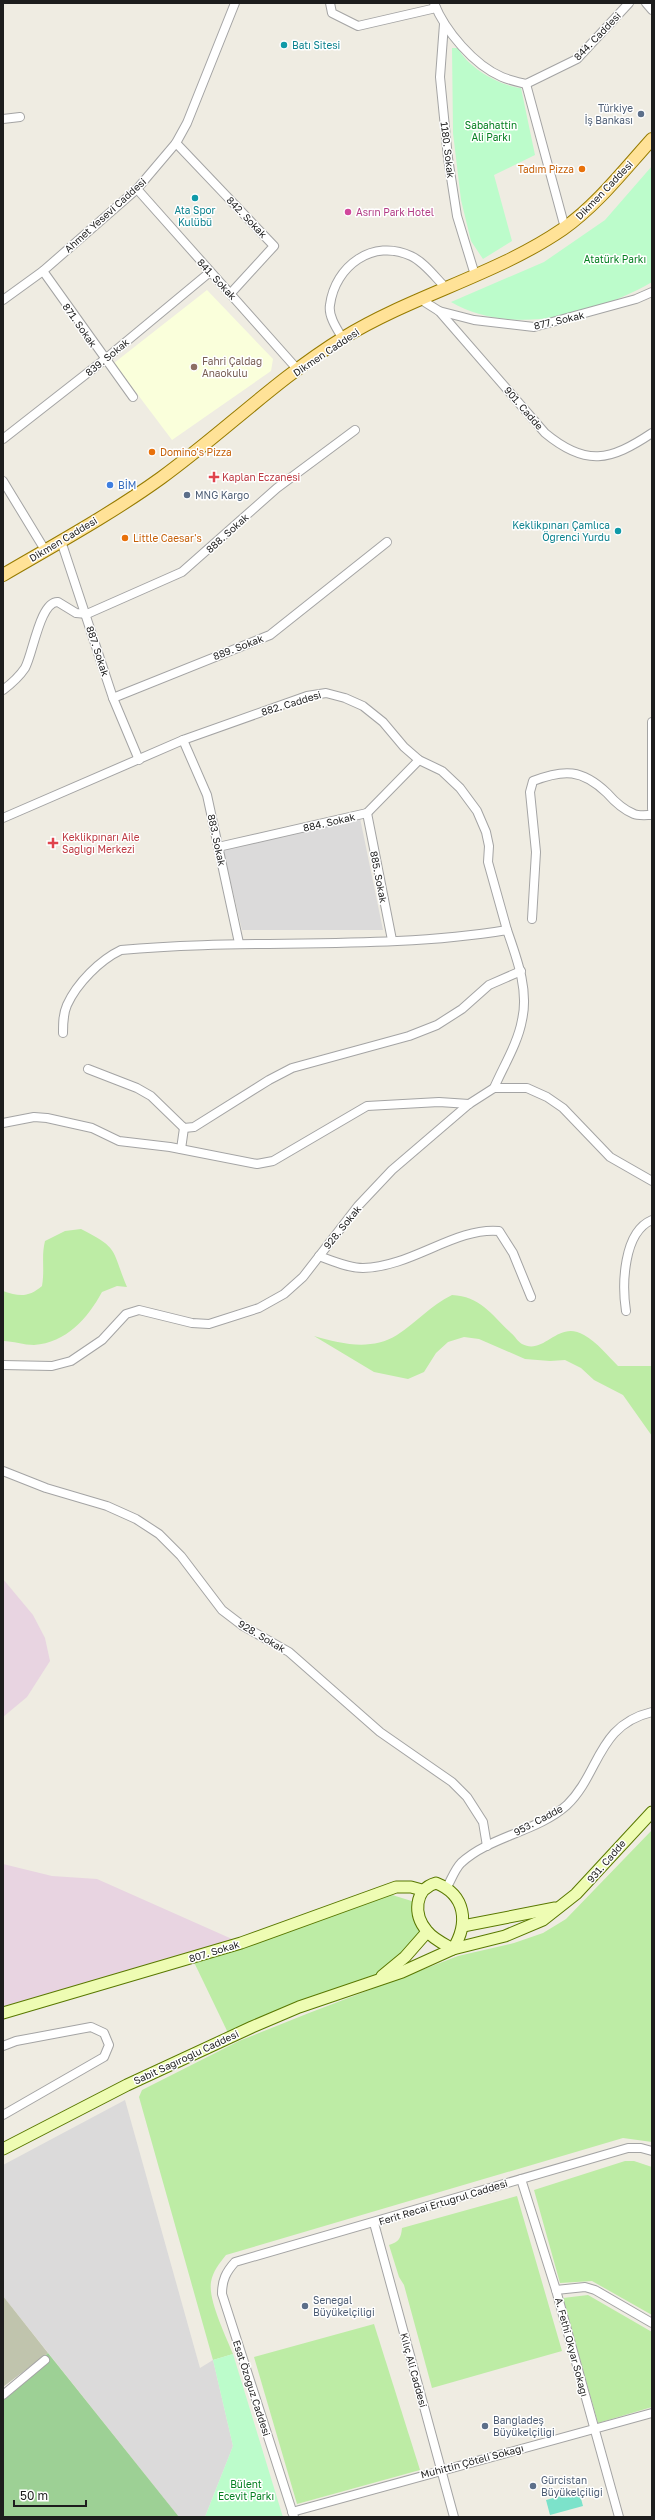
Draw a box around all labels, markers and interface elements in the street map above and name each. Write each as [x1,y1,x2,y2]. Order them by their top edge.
street label: 844. Caddesi [571,9,623,63]
place label: Batı Sitesi [292,39,340,51]
marker: Batı Sitesi [279,40,289,50]
place label: Türkiye İş Bankası [584,102,633,126]
marker: Türkiye İş Bankası [636,109,646,119]
park label: Sabahattin Ali Parkı [465,119,517,143]
street label: 1180. Sokak [439,121,457,179]
street label: Dikmen Caddesi [573,158,635,222]
place label: Tadım Pizza [518,163,574,175]
marker: Tadım Pizza [577,164,587,174]
street label: Ahmet Yesevi Caddesi [62,175,148,255]
marker: Ata Spor Kulübü [190,193,200,203]
street label: 842. Sokak [224,194,270,240]
place label: Ata Spor Kulübü [175,204,216,228]
place label: Asrın Park Hotel [356,206,434,218]
marker: Asrın Park Hotel [343,207,353,217]
park label: Atatürk Parkı [584,253,646,265]
street label: 841. Sokak [195,256,239,302]
street label: 871. Sokak [60,301,100,350]
street label: 877. Sokak [533,308,586,332]
street label: Dikmen Caddesi [291,325,361,379]
street label: 839. Sokak [83,336,132,378]
place label: Fahri Çaldağ Anaokulu [202,355,262,379]
marker: Fahri Çaldağ Anaokulu [189,362,199,372]
street label: 901. Cadde [502,384,546,432]
place label: Domino's Pizza [160,446,232,458]
marker: Domino's Pizza [147,447,157,457]
place label: Kaplan Eczanesi [222,471,300,483]
marker: Kaplan Eczanesi [209,472,219,482]
place label: BİM [118,478,136,491]
marker: BİM [105,480,115,490]
place label: MNG Kargo [195,489,249,501]
marker: MNG Kargo [182,490,192,500]
street label: 888. Sokak [203,511,251,555]
street label: Dikmen Caddesi [27,514,99,564]
place label: Keklikpınarı Çamlıca Öğrenci Yurdu [512,519,610,543]
marker: Keklikpınarı Çamlıca Öğrenci Yurdu [613,526,623,536]
place label: Little Caesar's [133,532,202,544]
marker: Little Caesar's [120,533,130,543]
street label: 887. Sokak [84,624,112,678]
street label: 889. Sokak [211,632,265,662]
street label: 882. Caddesi [260,688,322,718]
street label: 884. Sokak [302,810,357,834]
street label: 883. Sokak [206,813,228,867]
place label: Keklikpınarı Aile Sağlığı Merkezi [62,831,140,855]
marker: Keklikpınarı Aile Sağlığı Merkezi [47,837,59,849]
street label: 885. Sokak [368,850,390,904]
street label: 928. Sokak [321,1202,363,1251]
street label: 928. Sokak [236,1617,288,1655]
street label: 953. Cadde [511,1802,565,1838]
street label: 931. Cadde [584,1837,628,1885]
street label: 807. Sokak [187,1938,241,1964]
street label: Sabit Sağıroğlu Caddesi [132,2027,240,2087]
street label: Ferit Recai Ertuğrul Caddesi [377,2177,509,2227]
place label: Senegal Büyükelçiliği [313,2294,375,2318]
street label: A. Fethi Okyar Sokağı [553,2296,591,2398]
marker: Senegal Büyükelçiliği [300,2301,310,2311]
street label: Kılıç Ali Caddesi [398,2331,430,2409]
street label: Esat Özoğuz Caddesi [231,2338,274,2437]
place label: Bangladeş Büyükelçiliği [493,2414,555,2438]
marker: Bangladeş Büyükelçiliği [480,2421,490,2431]
street label: Muhittin Çöteli Sokağı [419,2441,525,2481]
place label: Gürcistan Büyükelçiliği [541,2474,603,2498]
park label: Bülent Ecevit Parkı [218,2478,274,2502]
marker: Gürcistan Büyükelçiliği [528,2481,538,2491]
scale bar [14,2482,86,2508]
text: 50 m [20,2488,48,2503]

